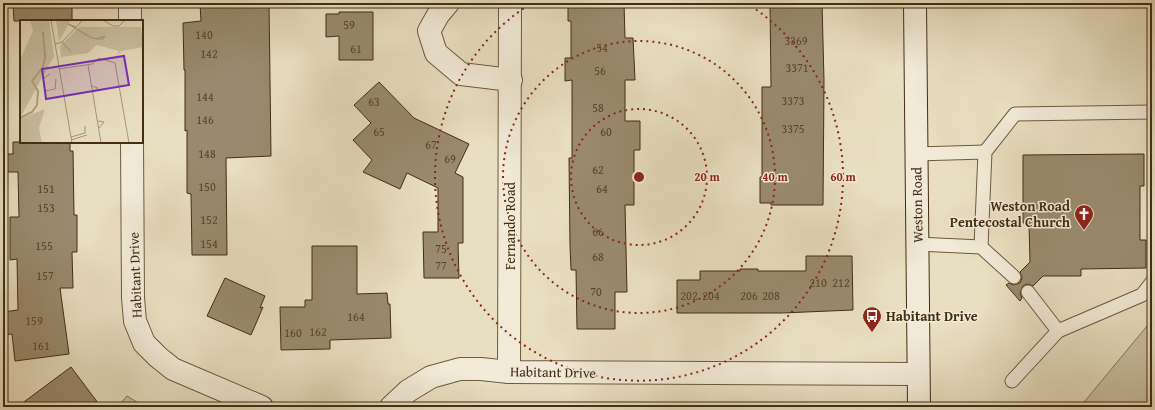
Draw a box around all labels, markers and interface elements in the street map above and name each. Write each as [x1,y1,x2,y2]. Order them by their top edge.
house number: 59 [343,16,355,33]
inset map [20,20,143,143]
house number: 140 [195,26,213,43]
house number: 3369 [784,32,808,49]
house number: 54 [596,39,608,56]
house number: 61 [350,40,362,57]
house number: 142 [200,45,218,62]
house number: 3371 [785,59,809,76]
house number: 56 [594,62,606,79]
house number: 144 [196,88,214,105]
house number: 3373 [781,92,805,109]
house number: 63 [368,93,380,110]
house number: 58 [592,99,604,116]
house number: 146 [196,111,214,128]
house number: 3375 [781,120,805,137]
house number: 65 [373,123,385,140]
house number: 60 [600,123,612,140]
house number: 67 [425,136,437,153]
house number: 148 [198,145,216,162]
house number: 69 [444,150,456,167]
house number: 62 [592,161,604,178]
street label: Weston Road [906,166,928,243]
text: 20 m [694,168,720,185]
text: 40 m [762,168,788,185]
text: 60 m [830,168,856,185]
centre of rings [632,170,646,184]
house number: 150 [198,178,216,195]
house number: 151 [37,180,55,197]
house number: 64 [596,180,608,197]
street label: Fernando Road [500,181,520,270]
place label: Weston Road Pentecostal Church [950,196,1071,232]
house number: 153 [37,199,55,216]
church icon: Weston Road Pentecostal Church [1073,203,1095,231]
house number: 152 [200,211,218,228]
house number: 66 [592,223,604,240]
street label: Habitant Drive [123,231,146,318]
house number: 154 [200,235,218,252]
house number: 155 [35,237,53,254]
house number: 75 [435,240,447,257]
house number: 68 [592,248,604,265]
house number: 77 [435,257,447,274]
house number: 157 [36,267,54,284]
house number: 210 [809,274,827,291]
house number: 212 [832,274,850,291]
house number: 70 [590,283,602,300]
house number: 202 [680,287,698,304]
house number: 204 [702,287,720,304]
house number: 206 [740,287,758,304]
house number: 208 [762,287,780,304]
bus stop icon: Habitant Drive [861,305,883,333]
place label: Habitant Drive [886,306,978,326]
house number: 164 [347,308,365,325]
house number: 159 [25,312,43,329]
house number: 162 [309,323,327,340]
house number: 160 [284,324,302,341]
house number: 161 [32,337,50,354]
street label: Habitant Drive [510,361,597,383]

